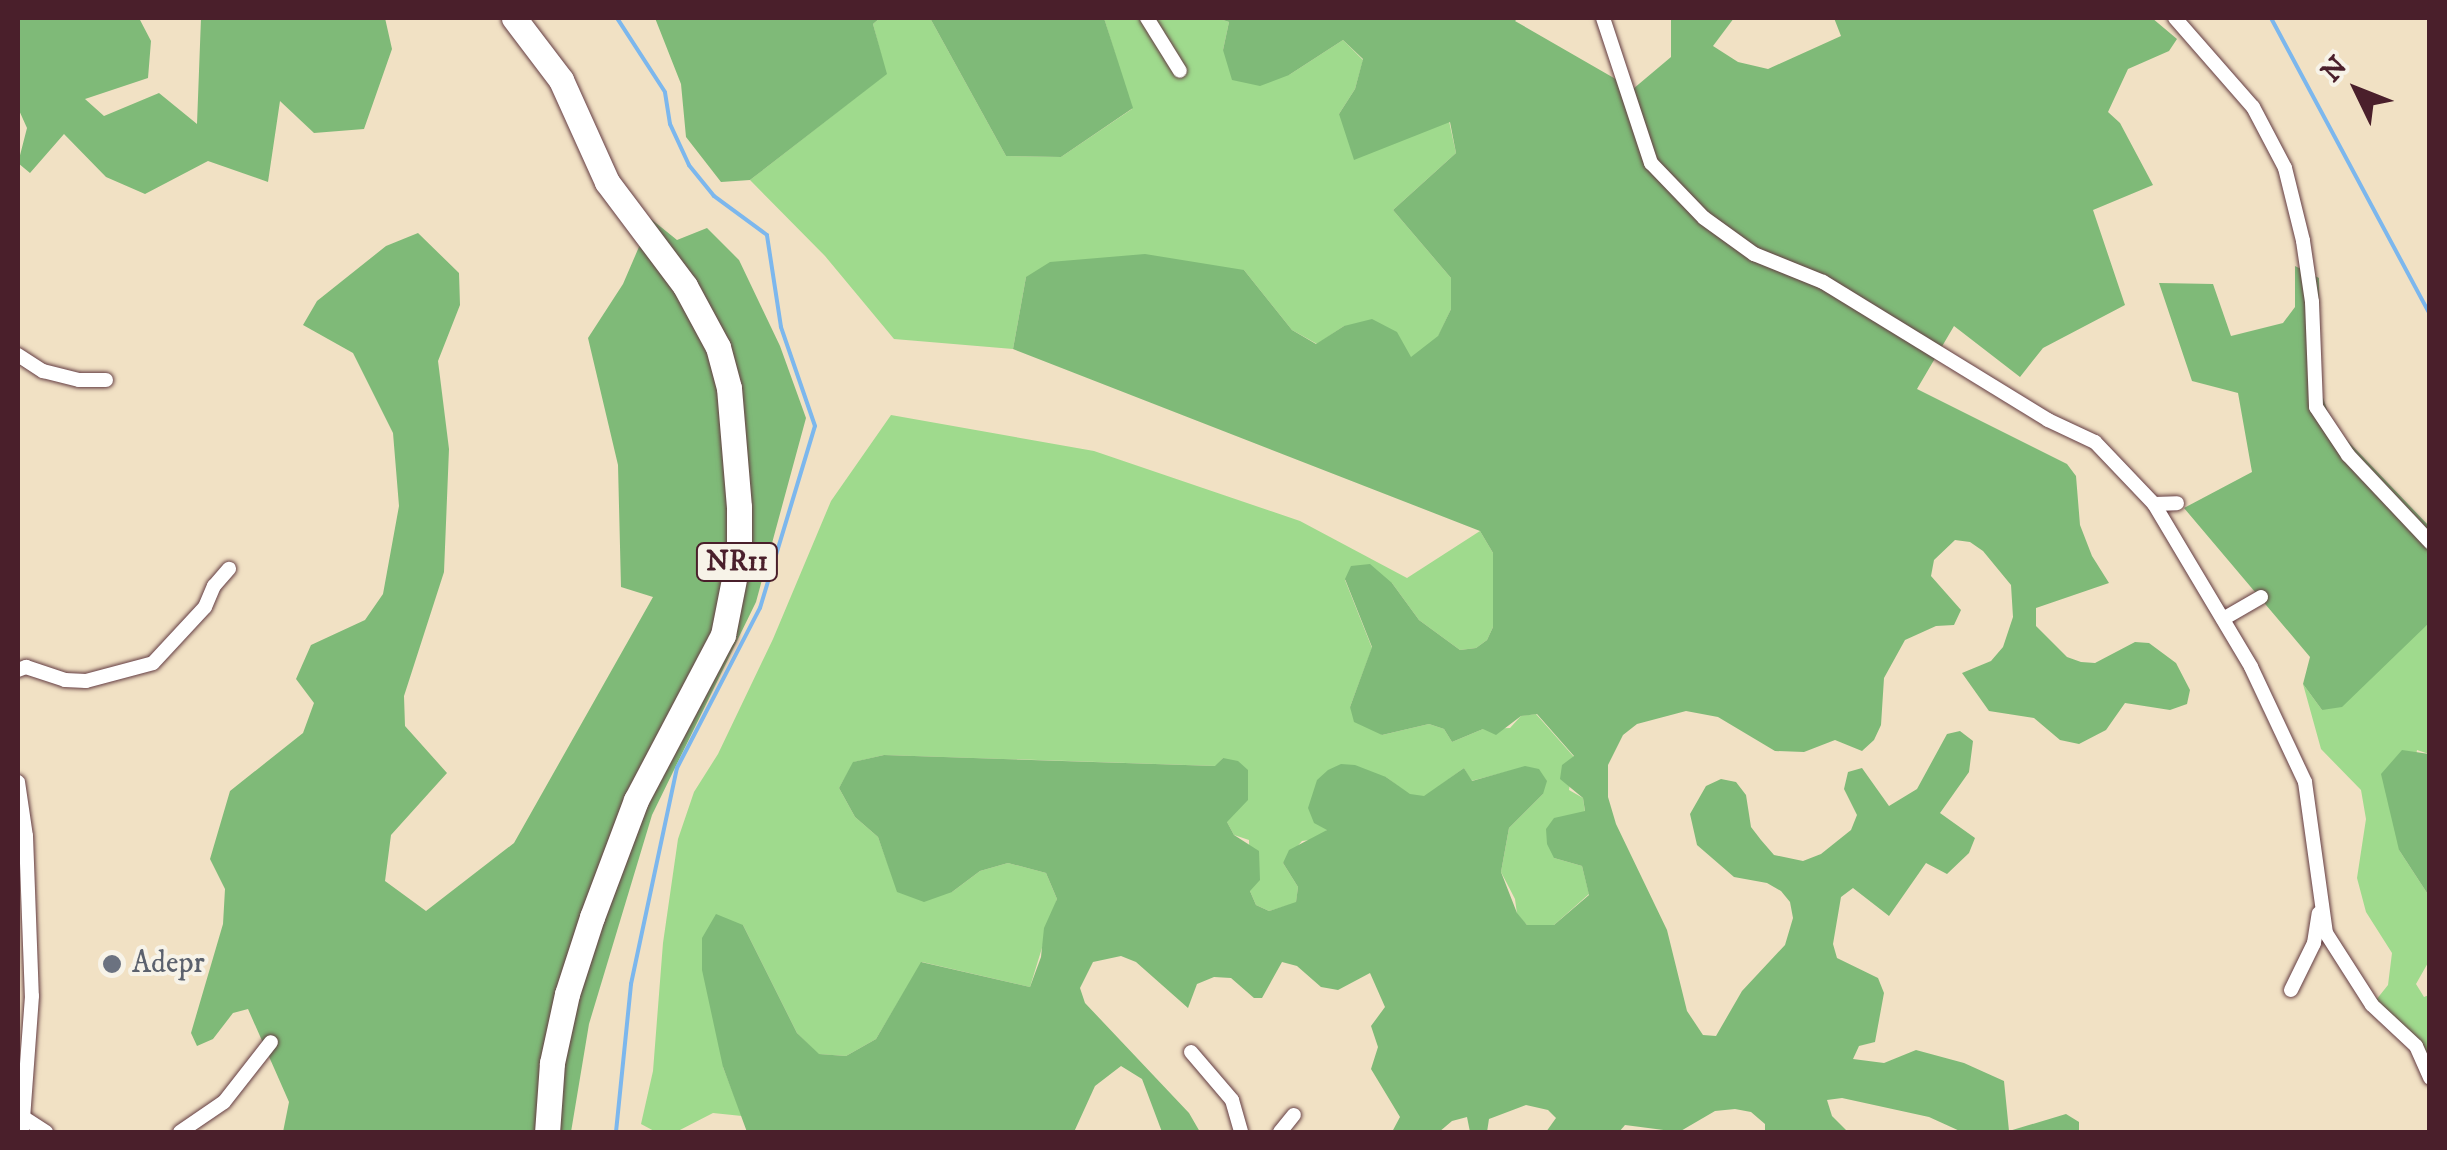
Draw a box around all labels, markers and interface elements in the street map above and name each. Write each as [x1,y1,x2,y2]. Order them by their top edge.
north arrow [2307,40,2407,140]
text: N [2314,49,2355,90]
road number: NR11 [694,539,780,585]
place label: Adepr [132,946,205,982]
marker: Adepr [101,953,123,975]

